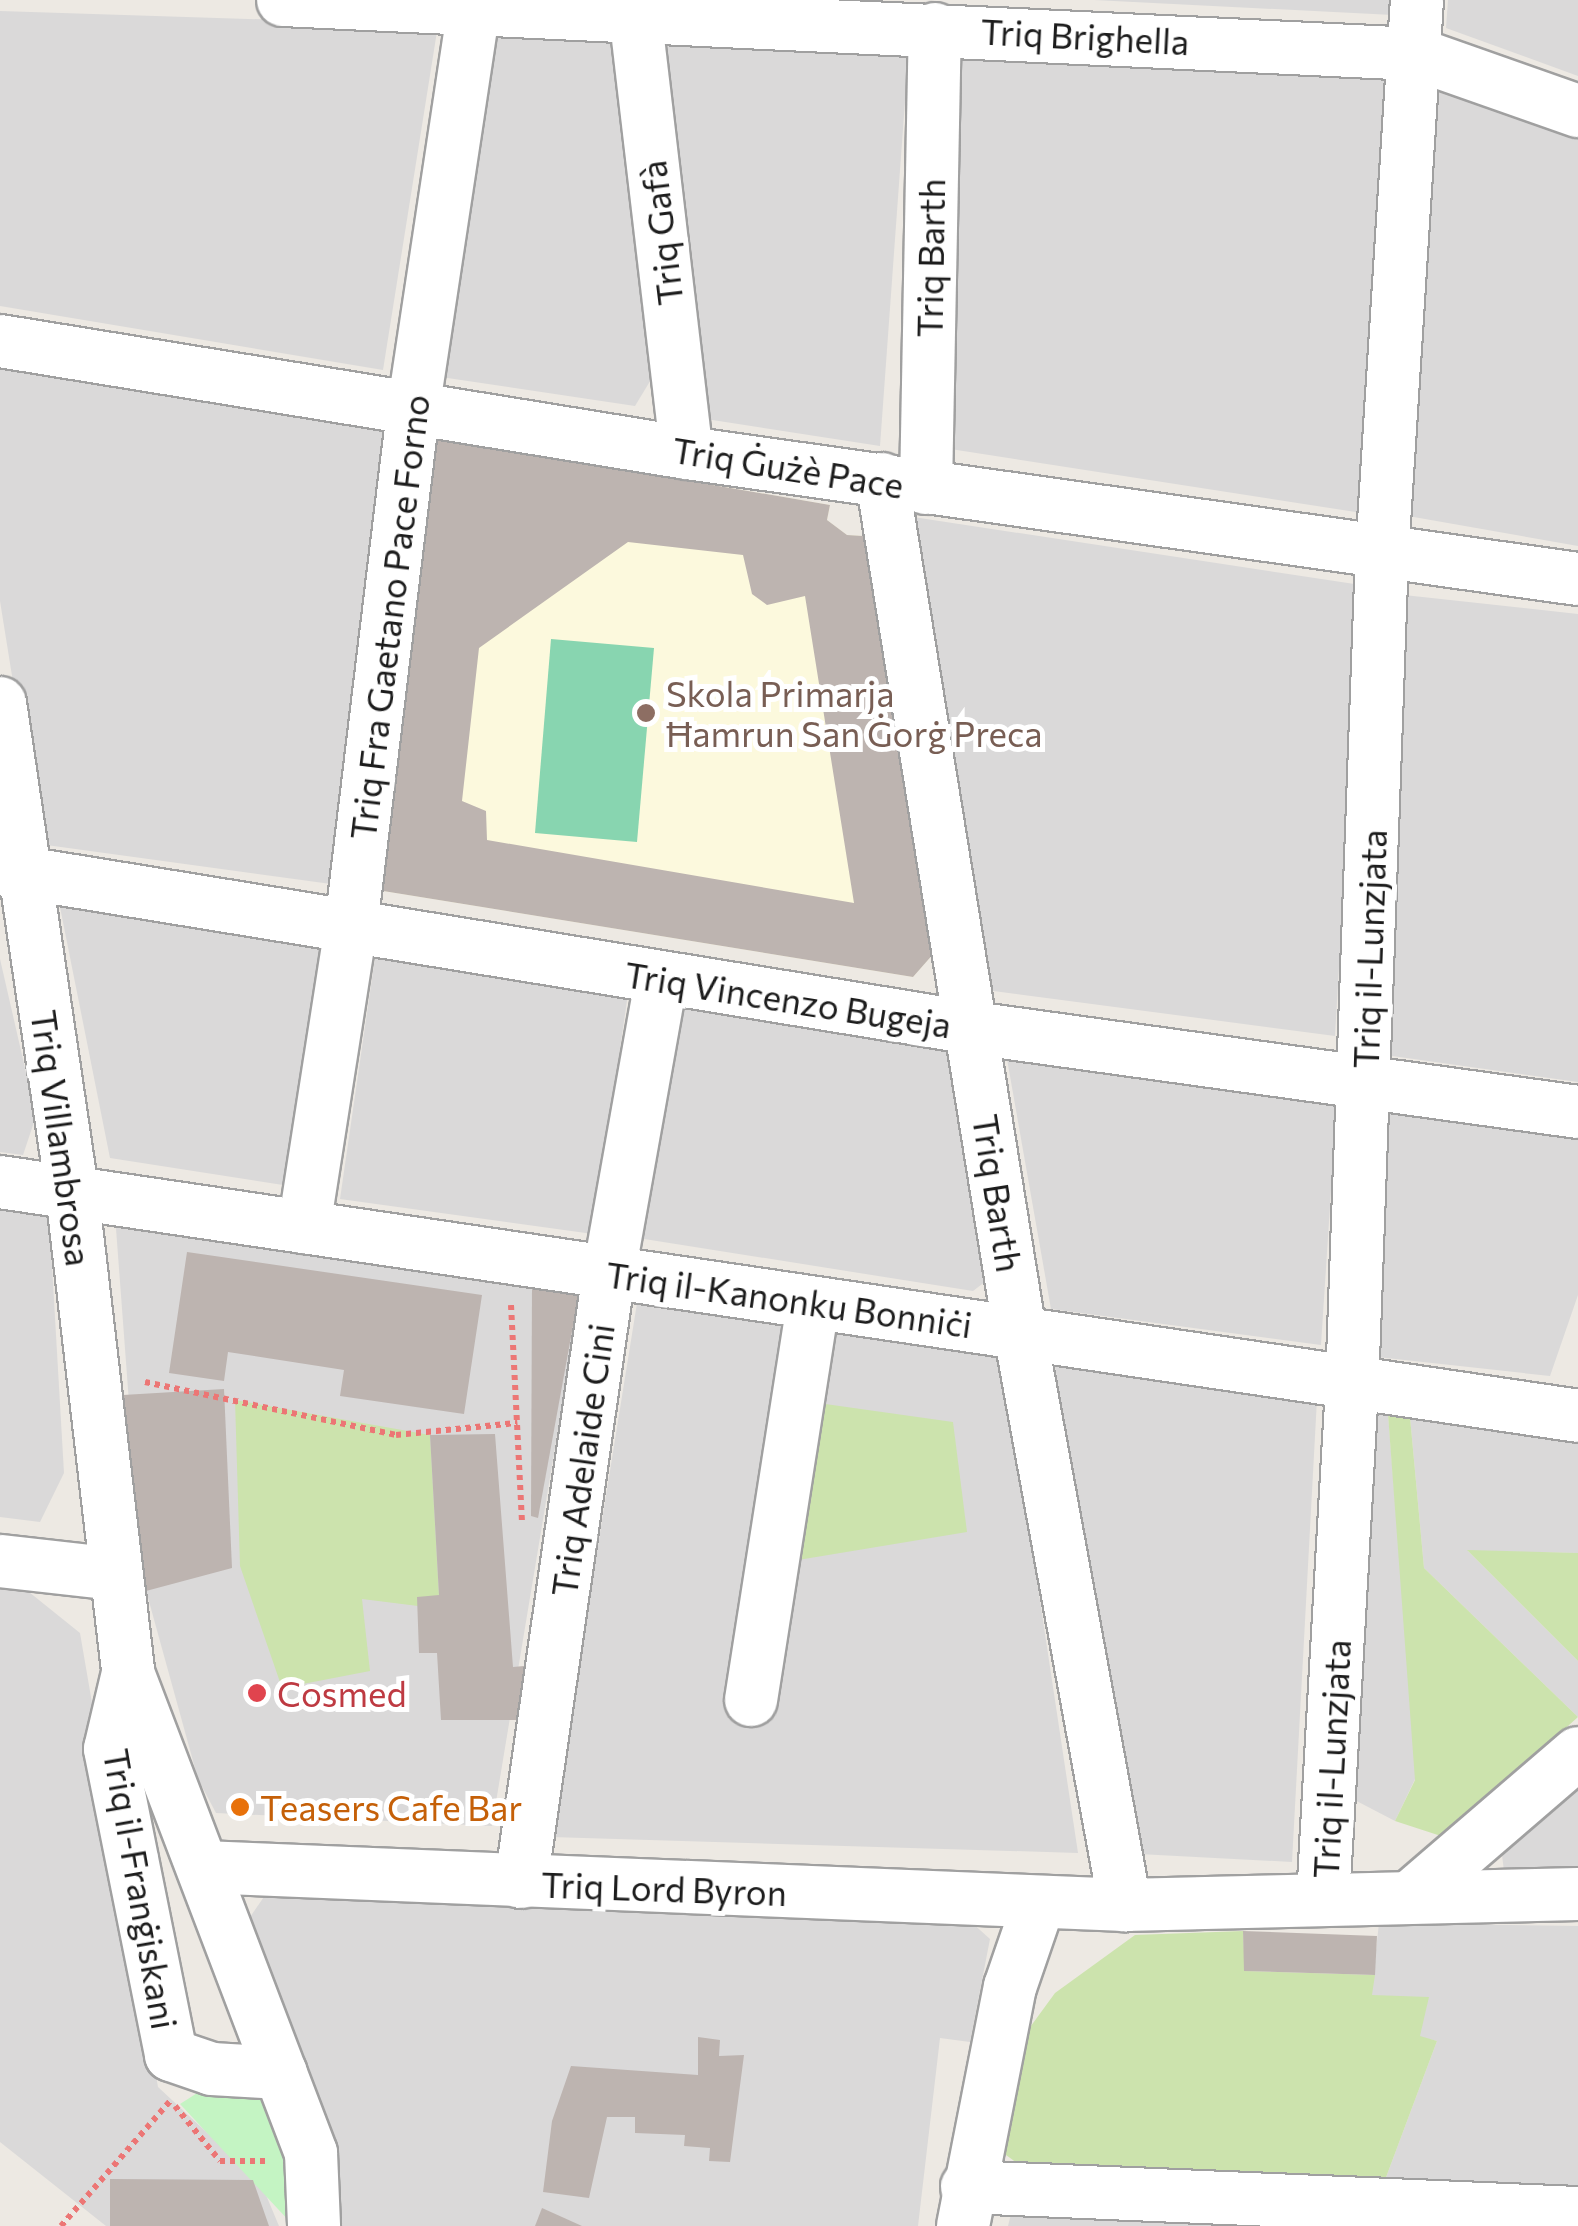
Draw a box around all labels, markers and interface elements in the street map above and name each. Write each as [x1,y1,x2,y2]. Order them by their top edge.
street label: Triq Brighella [980,10,1190,62]
street label: Triq Gafà [631,158,691,308]
street label: Triq Barth [908,178,952,338]
street label: Triq Fra Gaetano Pace Forno [341,392,437,842]
street label: Triq Ġużè Pace [669,428,907,506]
place label: Skola Primarja Ħamrun San Ġorġ Preca [666,672,1043,754]
marker: Skola Primarja Ħamrun San Ġorġ Preca [635,702,657,724]
street label: Triq il-Lunzjata [1344,829,1394,1069]
street label: Triq Vincenzo Bugeja [622,952,954,1046]
street label: Triq Villambrosa [23,1007,101,1269]
street label: Triq Barth [965,1111,1031,1275]
street label: Triq il-Kanonku Bonniċi [603,1253,975,1345]
street label: Triq Adelaide Cini [542,1321,622,1599]
street label: Triq il-Lunzjata [1304,1638,1358,1880]
place label: Cosmed [277,1672,407,1714]
marker: Cosmed [246,1682,268,1704]
street label: Triq il-Franġiskani [96,1745,186,2033]
place label: Teasers Cafe Bar [260,1786,522,1828]
marker: Teasers Cafe Bar [229,1796,251,1818]
street label: Triq Lord Byron [540,1863,788,1913]

